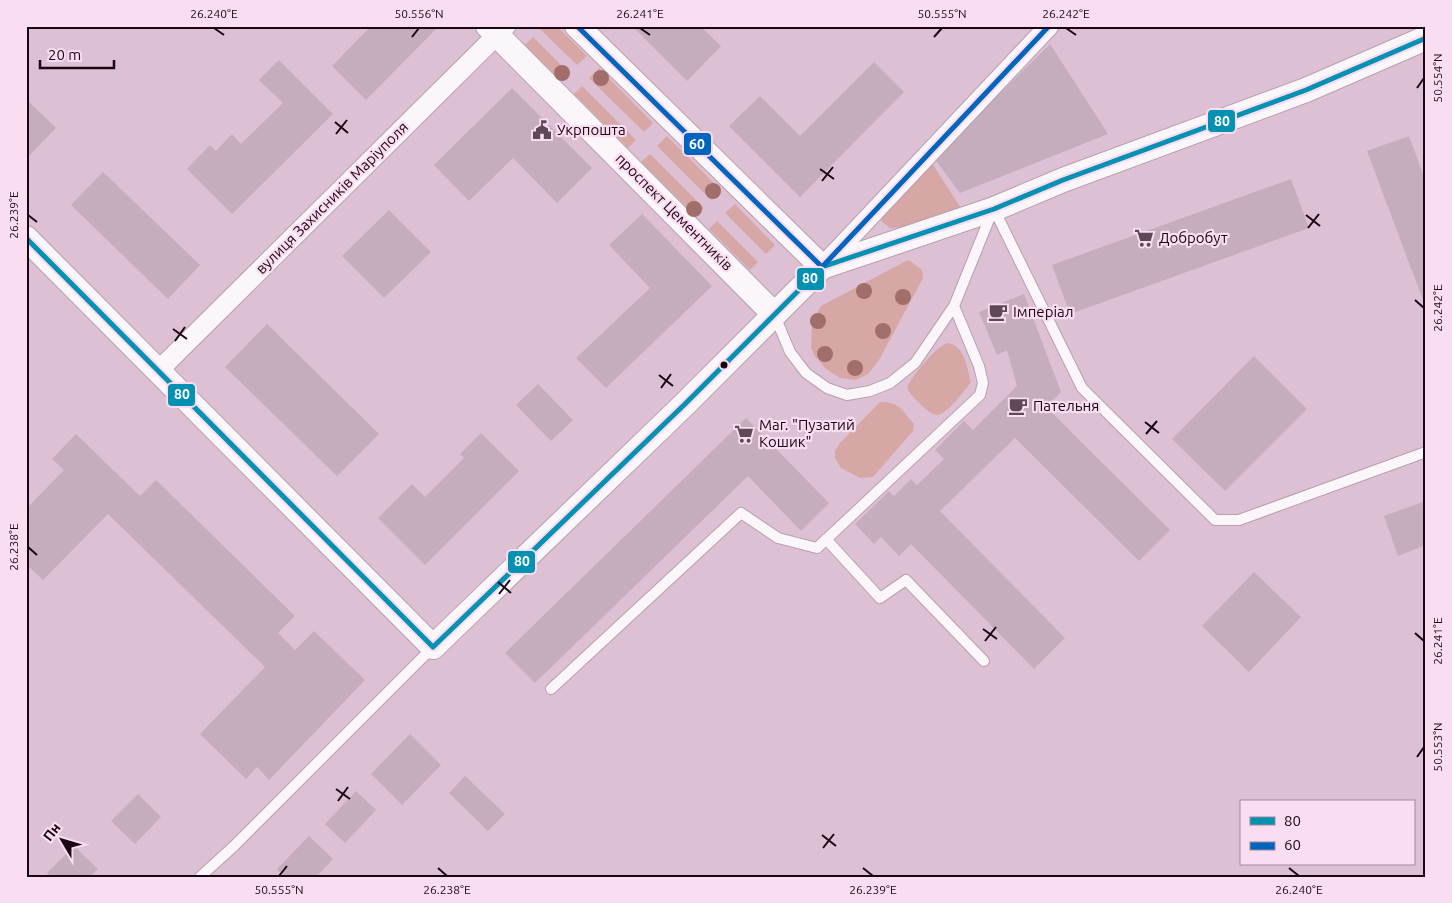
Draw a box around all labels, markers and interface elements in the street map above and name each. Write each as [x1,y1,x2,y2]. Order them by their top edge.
text: 26.240°E [190,7,238,20]
text: 50.556°N [394,7,444,20]
text: 26.241°E [616,7,664,20]
text: 50.555°N [917,7,967,20]
text: 26.242°E [1042,7,1090,20]
scale bar [40,38,114,70]
text: 20 m [48,46,81,63]
text: 50.554°N [1431,53,1444,103]
line badge: 80 [1207,109,1236,133]
text: 80 [1214,113,1230,129]
street label: вулиця Захисників Маріуполя [252,118,411,277]
public building icon: Укрпошта [531,119,553,141]
place label: Укрпошта [557,121,626,138]
line badge: 60 [683,132,712,156]
text: 60 [689,136,705,152]
street label: проспект Цементників [612,150,736,274]
text: 26.239°E [7,191,20,239]
supermarket icon: Добробут [1133,227,1155,249]
place label: Добробут [1159,229,1228,246]
line badge: 80 [796,267,825,291]
text: 80 [802,270,818,286]
text: 26.242°E [1431,284,1444,332]
cafe icon: Імперіал [987,301,1009,323]
place label: Імперіал [1013,303,1074,320]
unlabelled marker [719,360,729,370]
line badge: 80 [167,383,196,407]
text: 80 [174,386,190,402]
cafe icon: Пательня [1007,395,1029,417]
place label: Пательня [1033,397,1099,414]
place label: Маг. "Пузатий Кошик" [759,416,855,450]
supermarket icon: Маг. "Пузатий Кошик" [733,423,755,445]
text: 26.238°E [7,523,20,571]
line badge: 80 [507,550,536,574]
text: 80 [514,553,530,569]
text: 26.241°E [1431,617,1444,665]
text: 50.553°N [1431,722,1444,772]
legend [1240,800,1414,866]
text: 80 [1284,812,1301,829]
north arrow [38,816,88,866]
text: Пн [40,820,64,844]
text: 60 [1284,836,1301,853]
text: 50.555°N [254,883,304,896]
text: 26.238°E [423,883,471,896]
text: 26.239°E [849,883,897,896]
text: 26.240°E [1275,883,1323,896]

